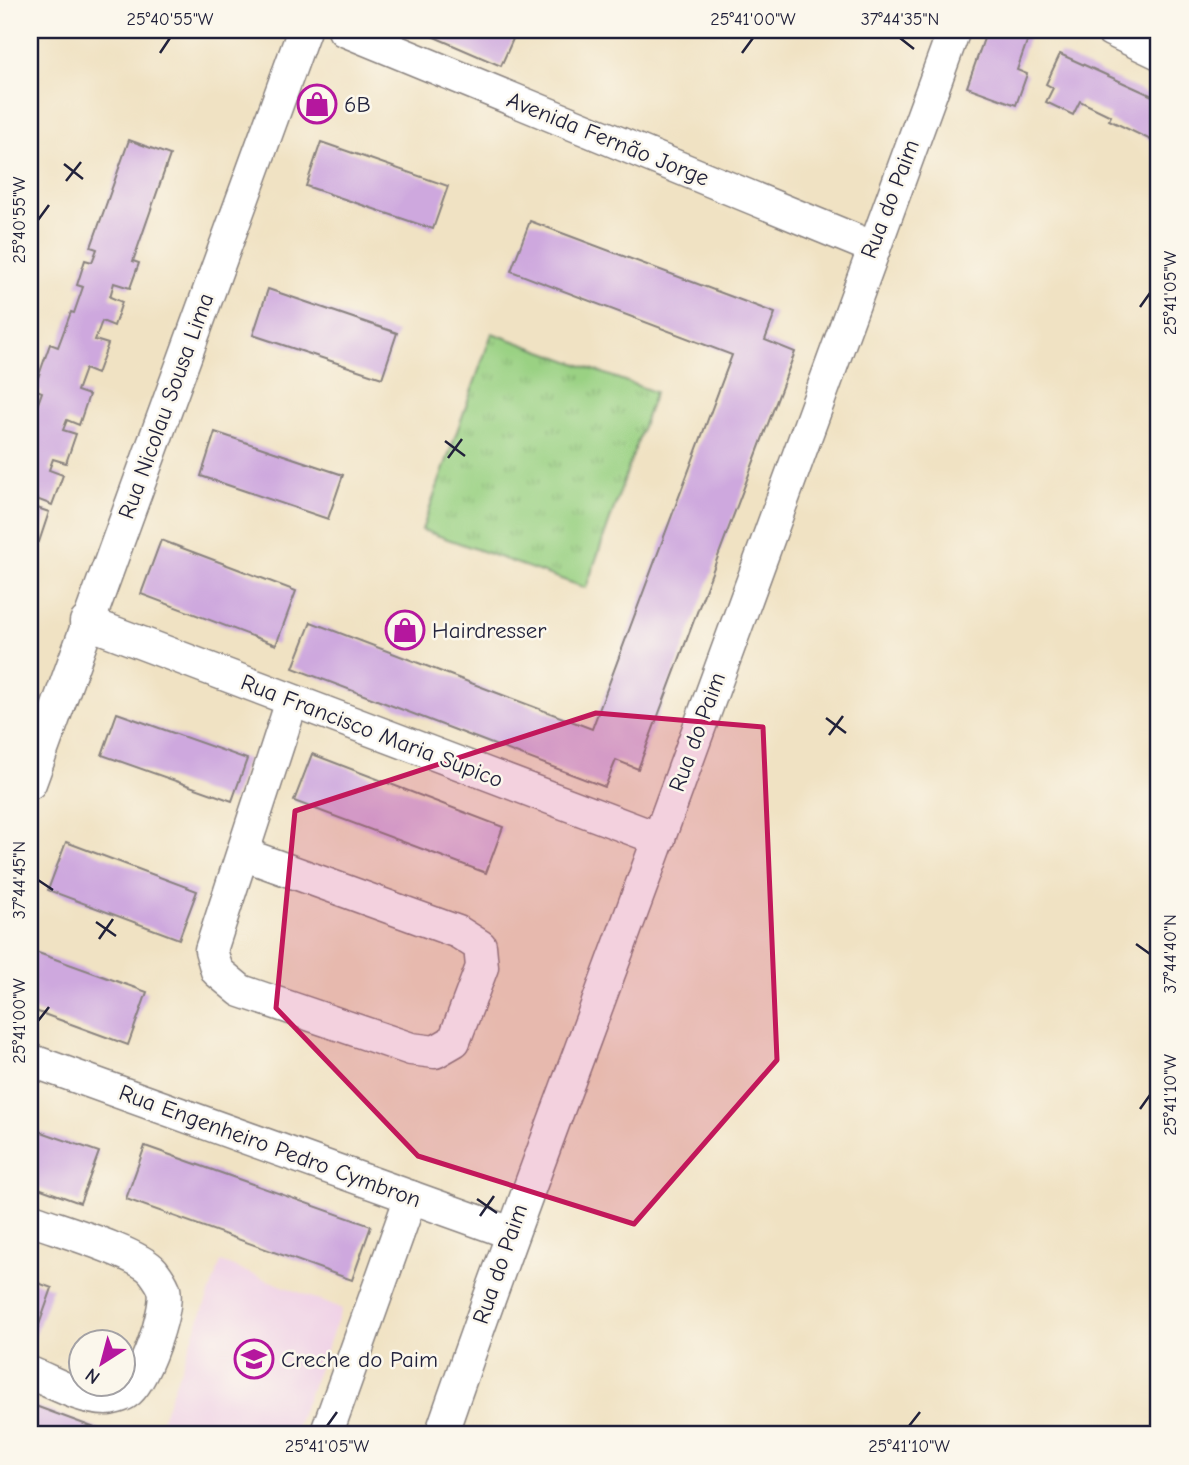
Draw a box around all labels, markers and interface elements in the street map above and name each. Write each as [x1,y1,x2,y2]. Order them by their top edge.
text: 25°40'55"W [127,9,214,30]
text: 25°41'00"W [710,9,796,30]
text: 37°44'35"N [861,9,939,30]
shop icon: 6B [296,83,338,125]
street label: Avenida Fernão Jorge [503,86,713,192]
place label: 6B [344,91,371,118]
street label: Rua do Paim [855,136,925,262]
text: 25°40'55"W [9,176,30,263]
text: 25°41'05"W [1160,250,1181,335]
street label: Rua Nicolau Sousa Lima [113,289,219,523]
shop icon: Hairdresser [384,609,426,651]
place label: Hairdresser [432,617,547,644]
street label: Rua Francisco Maria Supico [237,668,507,794]
street label: Rua do Paim [663,669,731,795]
text: 37°44'45"N [9,841,30,919]
text: 37°44'40"N [1160,914,1181,994]
text: 25°41'00"W [9,978,30,1064]
text: 25°41'10"W [1160,1054,1181,1136]
street label: Rua Engenheiro Pedro Cymbron [115,1079,425,1213]
street label: Rua do Paim [467,1200,533,1328]
north arrow [66,1328,136,1398]
school or university icon: Creche do Paim [233,1338,275,1380]
place label: Creche do Paim [281,1346,438,1373]
text: N [81,1363,104,1388]
text: 25°41'05"W [285,1436,370,1457]
text: 25°41'10"W [868,1436,950,1457]

